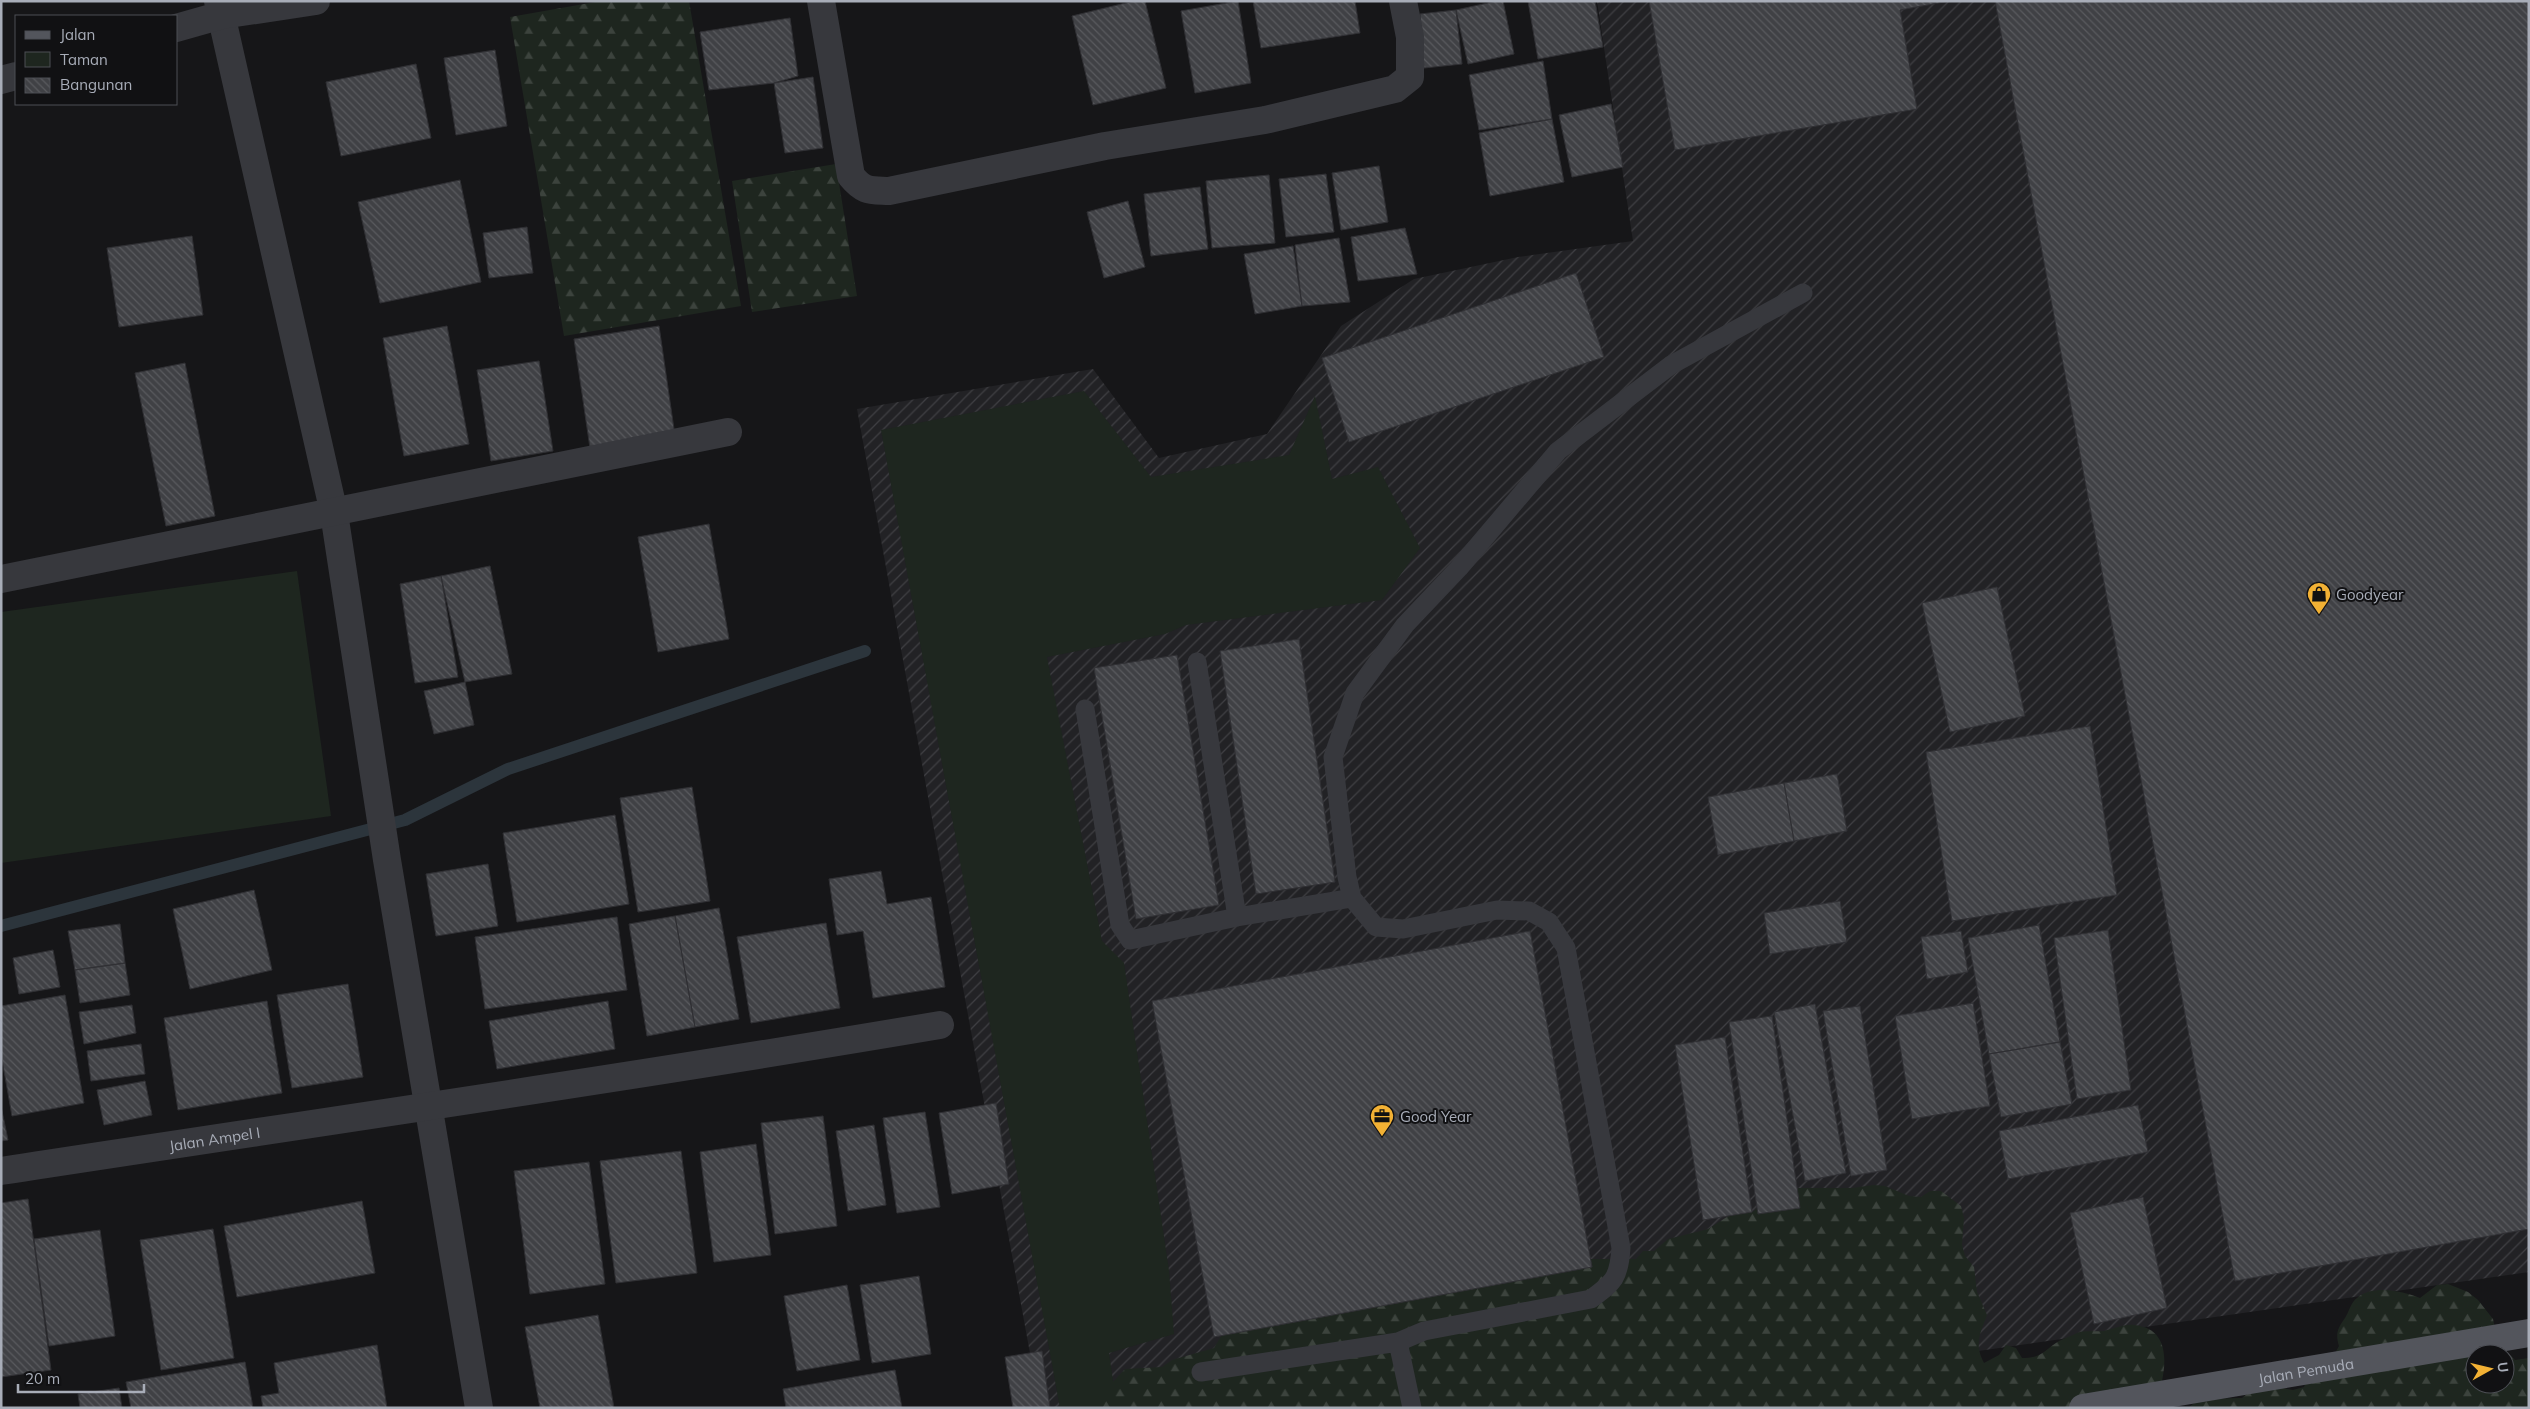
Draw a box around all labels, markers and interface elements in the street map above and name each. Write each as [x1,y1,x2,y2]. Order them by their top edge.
legend [15,15,178,105]
text: Jalan [60,25,95,44]
text: Taman [60,50,108,69]
text: Bangunan [60,75,132,94]
shop icon: Goodyear [2306,581,2332,615]
place label: Goodyear [2336,585,2404,604]
office icon: Good Year [1369,1103,1395,1137]
place label: Good Year [1400,1107,1472,1126]
street label: Jalan Ampel I [168,1122,261,1155]
north arrow [2465,1344,2515,1394]
street label: Jalan Pemuda [2257,1353,2355,1388]
text: U [2493,1361,2513,1374]
scale bar [18,1362,144,1394]
text: 20 m [25,1369,60,1388]

